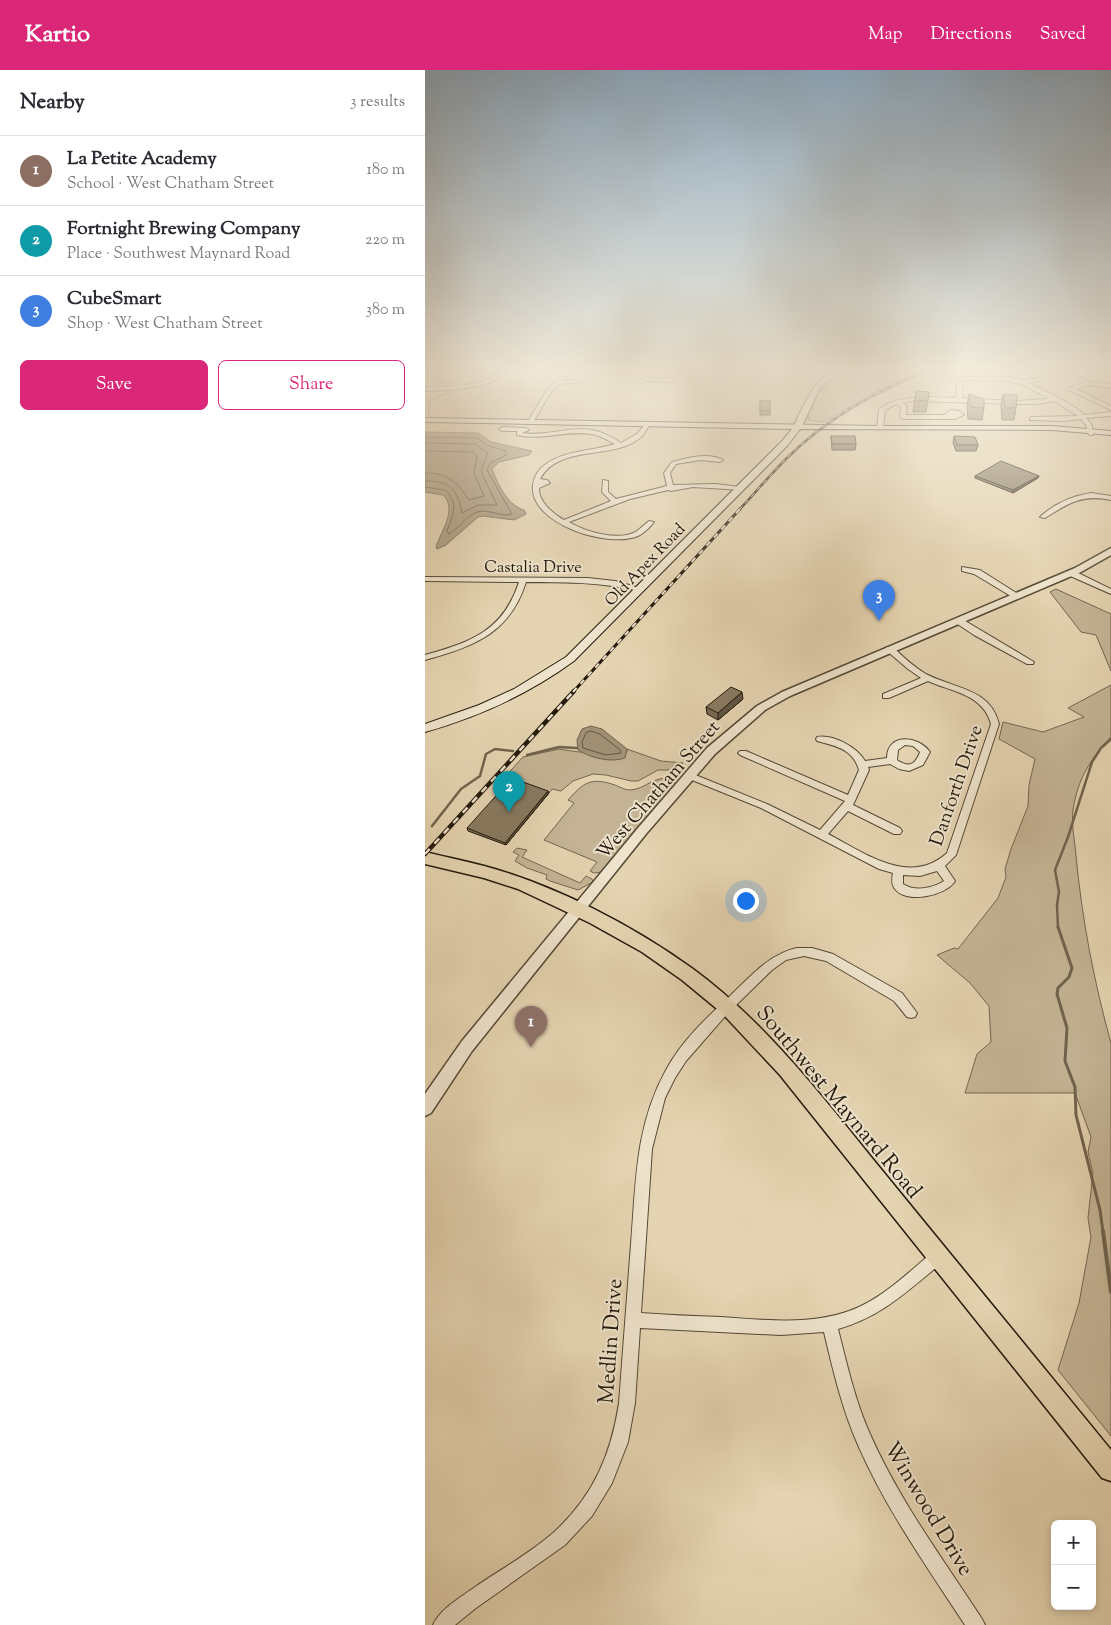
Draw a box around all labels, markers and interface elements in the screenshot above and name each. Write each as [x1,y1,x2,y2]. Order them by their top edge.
text: Kartio [25,18,90,52]
text: Map [868,22,903,48]
text: Directions [931,22,1012,48]
text: Saved [1040,22,1086,48]
text: Nearby [20,88,85,118]
text: 3 results [350,91,405,114]
text: La Petite Academy [67,146,217,173]
text: 1 [33,159,39,182]
text: 180 m [366,159,405,182]
text: School · West Chatham Street [67,173,274,196]
text: Fortnight Brewing Company [67,216,300,243]
text: 2 [32,229,40,252]
text: 220 m [365,229,405,252]
text: Place · Southwest Maynard Road [67,243,290,266]
text: CubeSmart [67,286,161,313]
text: 3 [33,299,39,322]
text: 380 m [365,299,405,322]
text: Shop · West Chatham Street [67,313,263,336]
button: Save [20,360,208,410]
button: Share [218,360,405,410]
street label: Old Apex Road [600,519,691,612]
street label: Castalia Drive [484,557,582,580]
pin: 3 [863,580,895,621]
street label: West Chatham Street [591,715,727,866]
street label: Danforth Drive [924,722,991,850]
pin: 2 [493,771,525,812]
your location [733,888,759,914]
street label: Southwest Maynard Road [747,999,928,1207]
pin: 1 [515,1006,547,1047]
street label: Medlin Drive [592,1277,632,1405]
street label: Winwood Drive [875,1436,980,1583]
map controls [1051,1520,1096,1610]
button: + [1051,1520,1096,1565]
button: − [1051,1565,1096,1610]

